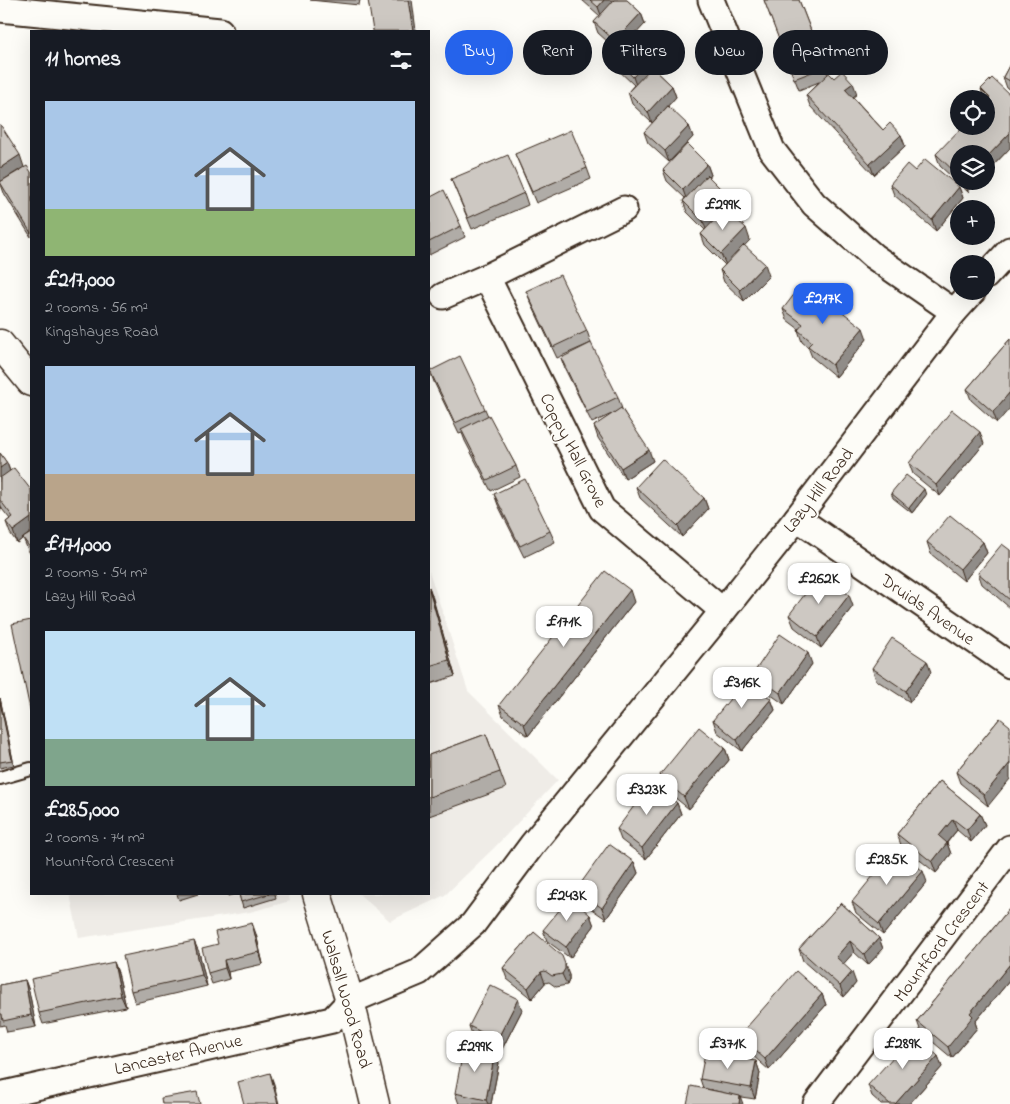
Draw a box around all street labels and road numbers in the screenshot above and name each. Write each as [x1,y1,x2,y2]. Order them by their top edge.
street label: Coppy Hall Grove [532,389,613,514]
street label: Lazy Hill Road [778,443,861,539]
street label: Druids Avenue [874,568,980,653]
street label: Mountford Crescent [888,876,997,1008]
street label: Walsall Wood Road [313,927,377,1072]
street label: Lancaster Avenue [112,1028,246,1083]

